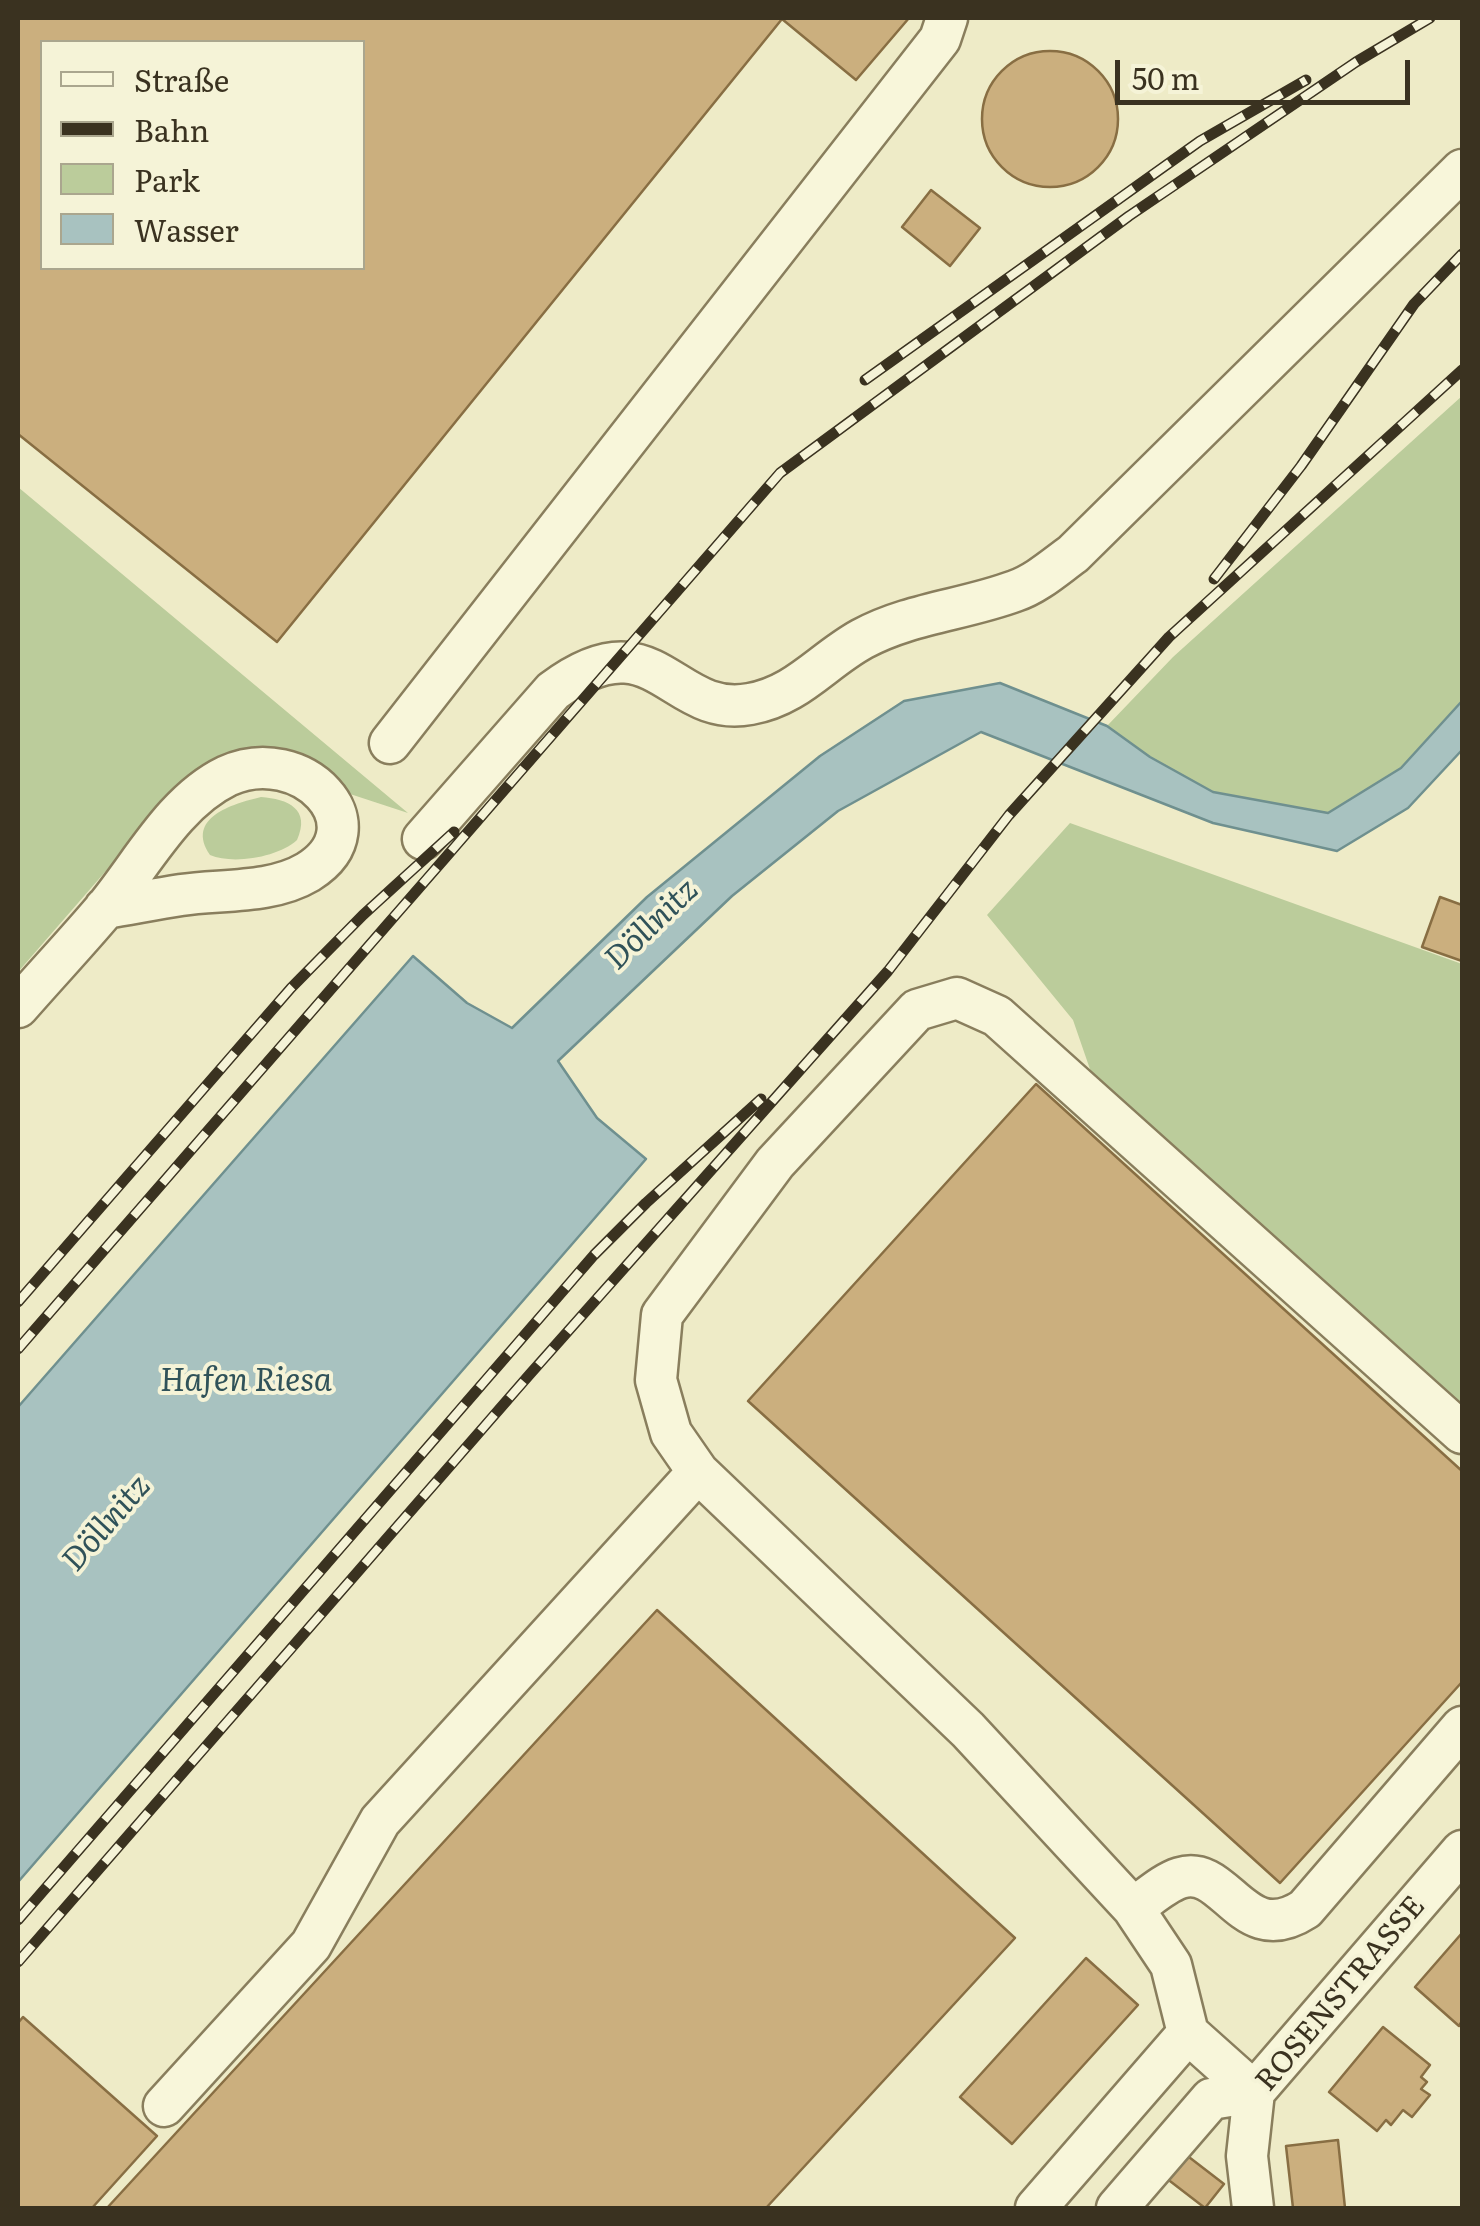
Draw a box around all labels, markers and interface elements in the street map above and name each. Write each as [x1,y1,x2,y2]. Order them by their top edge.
legend [40,40,365,270]
scale bar [1120,40,1415,102]
text: 50 m [1132,55,1200,99]
text: Straße [134,57,229,101]
text: Bahn [134,107,209,151]
text: Park [134,157,200,201]
text: Wasser [134,207,239,251]
water label: Döllnitz [598,872,706,978]
water label: Hafen Riesa [160,1363,332,1401]
water label: Döllnitz [55,1468,159,1580]
street label: ROSENSTRASSE [1249,1889,1433,2099]

